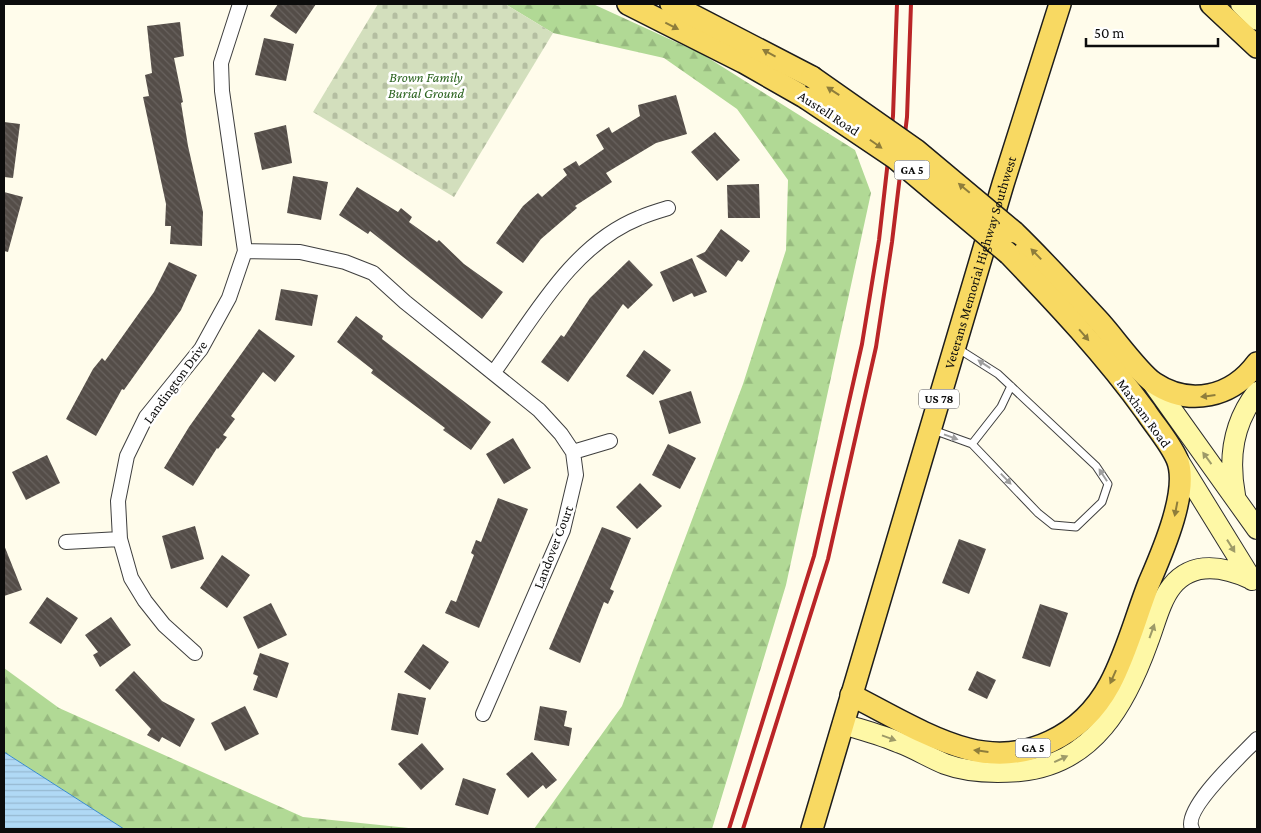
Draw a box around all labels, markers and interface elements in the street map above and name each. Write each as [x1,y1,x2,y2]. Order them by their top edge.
scale bar [1086,15,1218,47]
one-way arrow [664,21,679,30]
text: 50 m [1094,25,1124,41]
one-way arrow [762,49,776,57]
park label: Brown Family Burial Ground [388,69,464,101]
street label: Austell Road [795,87,863,139]
one-way arrow [827,87,840,96]
one-way arrow [869,139,883,149]
street label: Veterans Memorial Highway Southwest [941,154,1019,371]
road number: GA 5 [894,160,930,180]
one-way arrow [957,183,970,194]
one-way arrow [1030,248,1042,260]
one-way arrow [1079,328,1090,341]
street label: Landington Drive [140,337,210,427]
one-way arrow [977,359,991,369]
street label: Maxham Road [1114,376,1175,451]
road number: US 78 [919,389,959,408]
one-way arrow [1199,392,1215,400]
one-way arrow [944,433,959,441]
one-way arrow [1202,451,1212,465]
one-way arrow [1098,468,1107,482]
one-way arrow [1000,473,1012,485]
one-way arrow [1172,501,1180,516]
street label: Landover Court [530,503,576,591]
one-way arrow [1226,540,1236,553]
one-way arrow [1149,623,1156,638]
one-way arrow [1108,670,1116,684]
one-way arrow [882,734,897,742]
road number: GA 5 [1016,738,1050,758]
one-way arrow [973,747,989,755]
one-way arrow [1054,755,1068,763]

